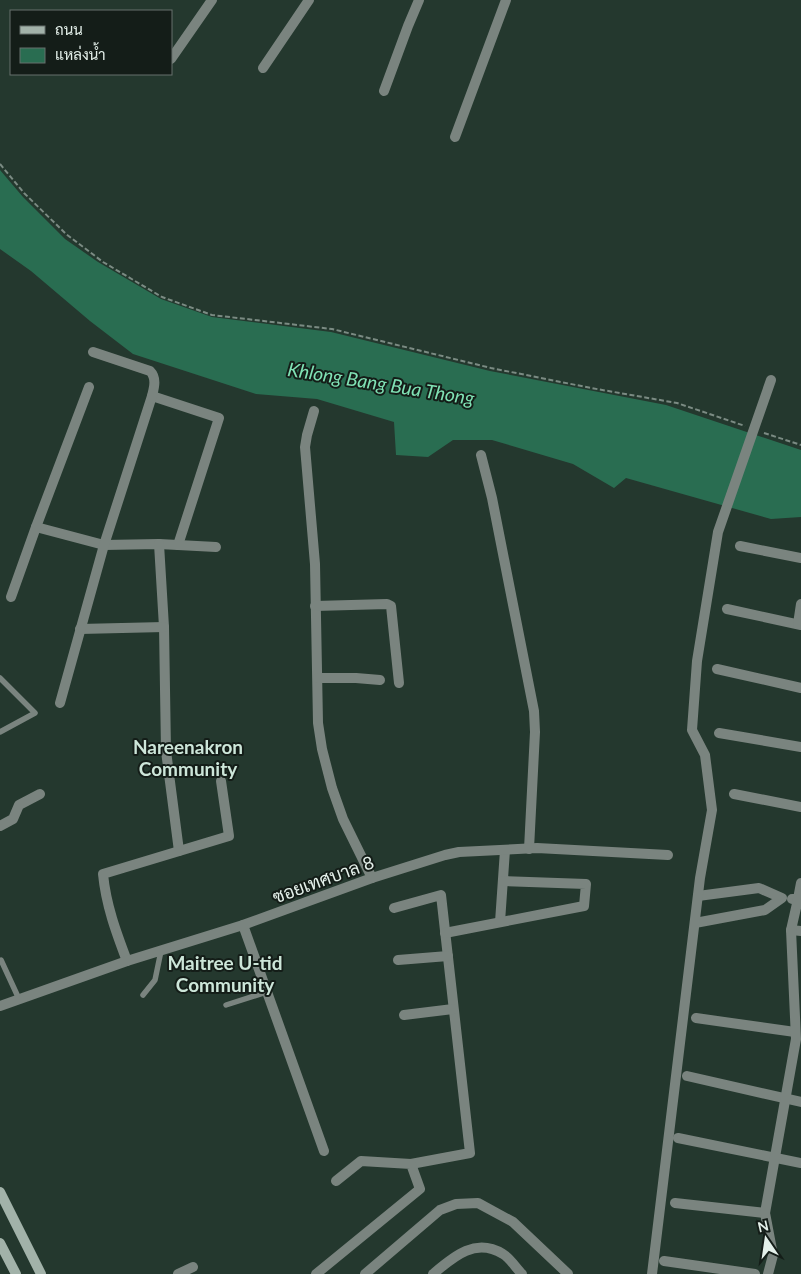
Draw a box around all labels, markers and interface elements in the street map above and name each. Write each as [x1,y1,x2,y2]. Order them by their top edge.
legend [10,10,172,75]
text: ถนน [55,20,83,38]
text: แหล่งน้ำ [55,42,106,63]
water label: Khlong Bang Bua Thong [286,357,477,409]
district label: Nareenakron Community [133,735,243,780]
street label: ซอยเทศบาล 8 [269,851,377,907]
district label: Maitree U-tid Community [167,951,283,996]
north arrow [741,1214,791,1264]
text: N [756,1216,770,1235]

